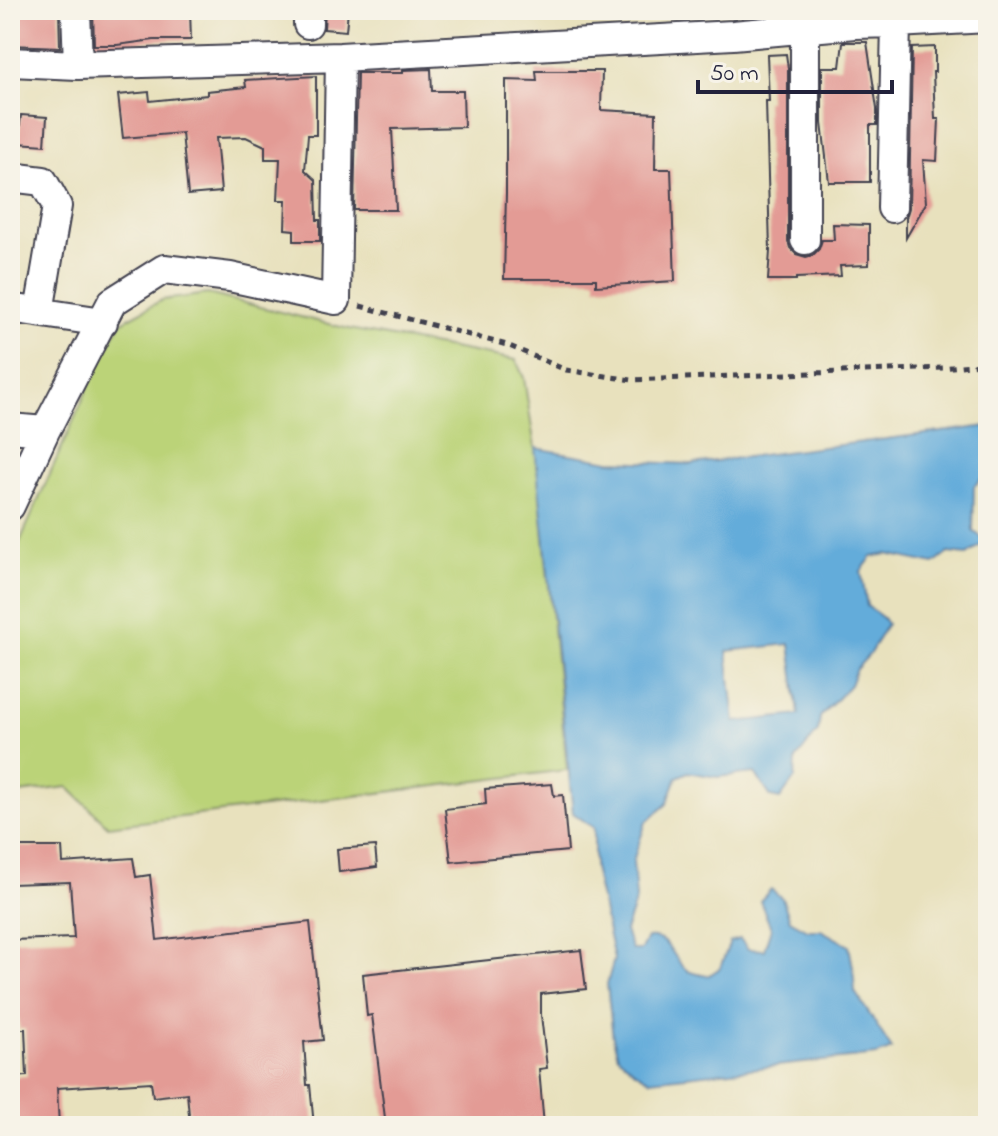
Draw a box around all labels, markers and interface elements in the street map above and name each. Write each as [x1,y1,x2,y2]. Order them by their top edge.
scale bar [698,44,892,94]
text: 50 m [710,57,759,92]

